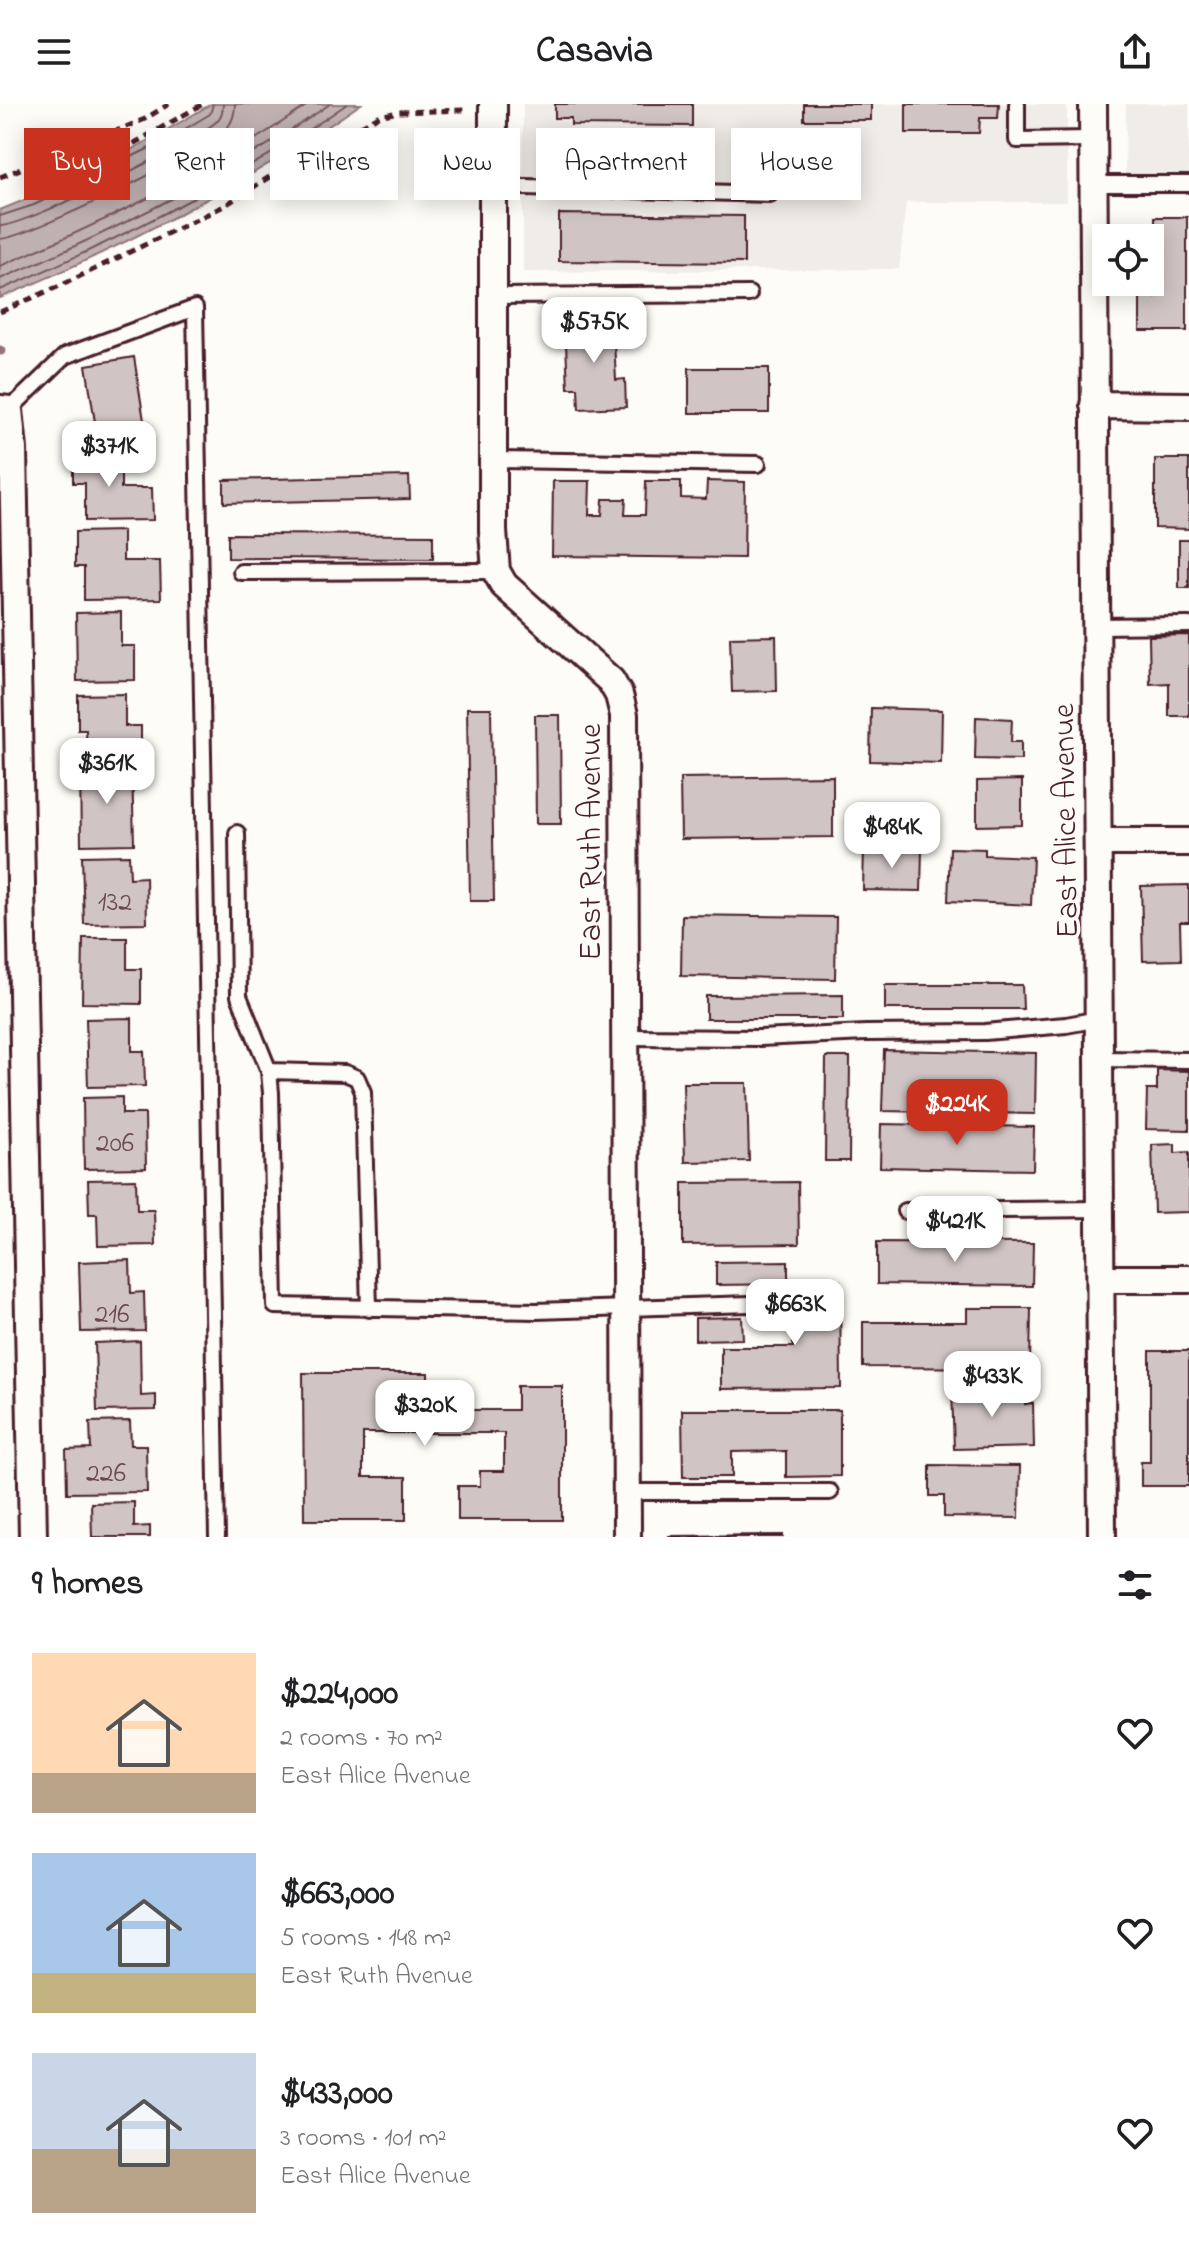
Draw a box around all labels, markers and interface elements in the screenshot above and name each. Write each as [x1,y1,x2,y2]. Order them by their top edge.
text: Casavia [536,26,653,79]
icon: menu [32,30,76,74]
icon: share [1113,30,1157,74]
chip: Buy [24,128,130,200]
chip: Rent [146,128,254,200]
chip: Filters [270,128,398,200]
chip: New [414,128,520,200]
chip: Apartment [536,128,715,200]
chip: House [731,128,861,200]
map controls [1092,224,1164,296]
button: locate [1092,224,1164,296]
pin: $575K [538,297,650,365]
text: $575K [560,304,628,342]
pin: $371K [53,421,165,489]
text: $371K [80,428,138,466]
street label: East Alice Avenue [1042,702,1093,939]
street label: East Ruth Avenue [569,723,616,961]
pin: $361K [51,738,163,806]
text: $361K [78,745,136,783]
pin: $484K [836,802,948,870]
text: $484K [862,809,922,847]
house number: 132 [98,883,132,924]
pin: $224K [901,1079,1013,1147]
text: $224K [925,1086,989,1124]
house number: 206 [96,1124,134,1165]
pin: $421K [899,1196,1011,1264]
text: $421K [925,1203,985,1241]
pin: $663K [739,1279,851,1347]
text: $663K [764,1286,826,1324]
house number: 216 [94,1295,130,1336]
pin: $433K [936,1351,1048,1419]
text: $433K [962,1358,1022,1396]
pin: $320K [369,1380,481,1448]
text: $320K [393,1387,457,1425]
house number: 226 [86,1454,126,1495]
text: 9 homes [32,1560,144,1610]
icon: filters [1113,1563,1157,1607]
text: $224,000 [280,1670,398,1720]
icon: home [96,1685,192,1781]
icon: heart [1113,1711,1157,1755]
text: 2 rooms · 70 m² [280,1720,443,1758]
text: East Alice Avenue [280,1758,471,1796]
text: $663,000 [280,1870,394,1920]
icon: home [96,1885,192,1981]
icon: heart [1113,1911,1157,1955]
text: 5 rooms · 148 m² [280,1920,452,1958]
text: East Ruth Avenue [280,1958,473,1996]
text: $433,000 [280,2070,393,2120]
icon: home [96,2085,192,2181]
icon: heart [1113,2111,1157,2155]
text: 3 rooms · 101 m² [280,2120,446,2158]
text: East Alice Avenue [280,2158,471,2196]

